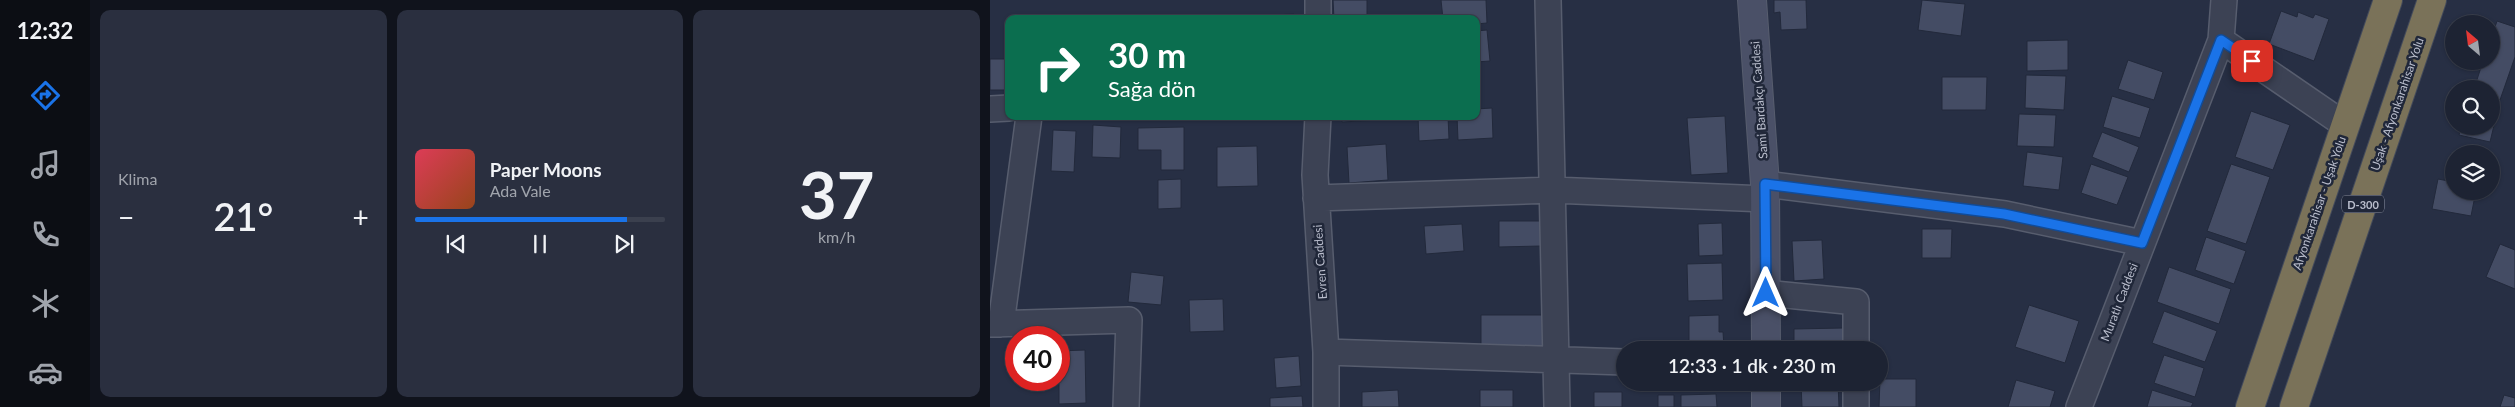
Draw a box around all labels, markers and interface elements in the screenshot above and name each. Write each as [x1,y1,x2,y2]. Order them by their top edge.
north arrow [2445,15,2500,70]
map controls [2445,15,2500,200]
text: 12:32 [17,17,73,44]
text: 30 m [1108,33,1186,75]
icon: right [1025,35,1090,100]
street label: Uşak - Afyonkarahisar Yolu [2367,35,2427,173]
pin [2231,40,2273,82]
street label: Sami Bardakçı Caddesi [1747,41,1771,159]
icon: arrive [2238,47,2266,75]
text: Sağa dön [1108,75,1196,102]
icon: directions [28,78,63,113]
button: search [2445,80,2500,135]
street label: Afyonkarahisar - Uşak Yolu [2289,134,2349,272]
button: layers [2445,145,2500,200]
icon: music [28,147,63,182]
text: 37 [799,155,874,233]
text: Paper Moons [490,158,602,181]
text: Klima [118,169,157,188]
text: Ada Vale [490,181,551,200]
text: 21° [213,193,273,239]
road number: D-300 [2342,195,2384,212]
text: − [118,200,134,234]
text: + [352,200,369,234]
icon: phone [28,217,63,252]
street label: Evren Caddesi [1310,224,1330,300]
text: km/h [818,227,855,246]
icon: previous [442,230,470,258]
icon: pause [526,230,554,258]
icon: next [610,230,638,258]
street label: Muratlı Caddesi [2097,261,2141,343]
position arrow [1739,266,1791,318]
icon: climate [28,286,63,321]
speed limit sign: 40 [1005,326,1070,391]
text: 12:33 · 1 dk · 230 m [1668,354,1836,377]
icon: car [28,355,63,390]

